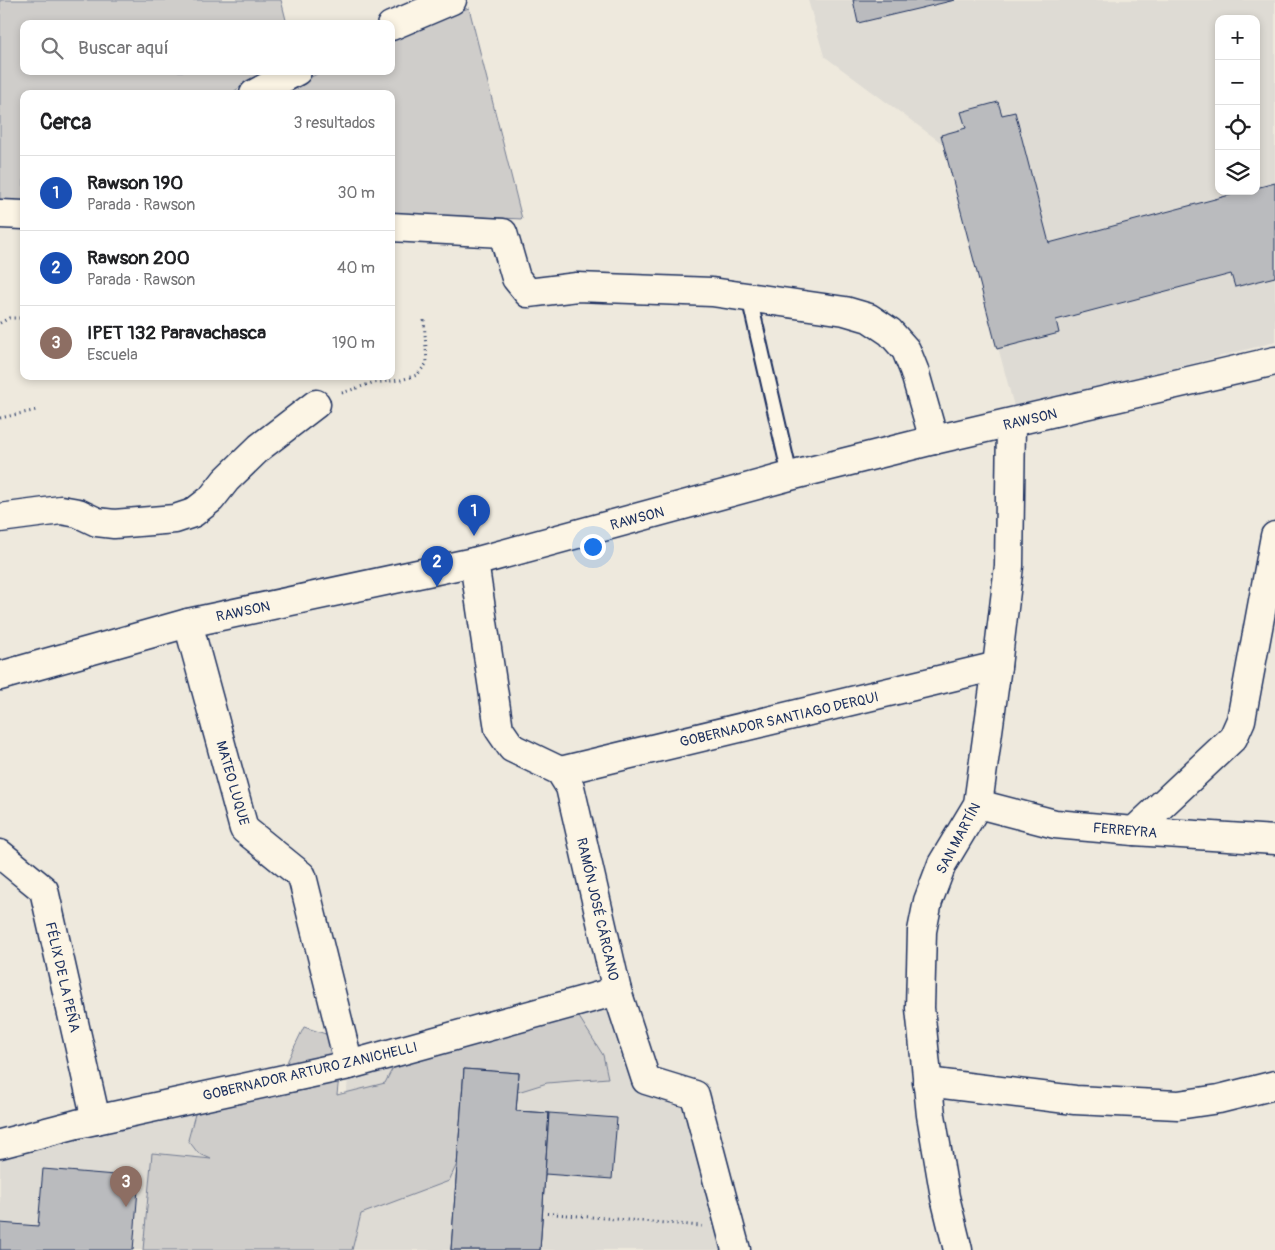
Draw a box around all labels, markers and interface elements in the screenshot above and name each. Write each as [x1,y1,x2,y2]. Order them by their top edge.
map controls [1215,15,1260,195]
button: + [1215,15,1260,60]
search box [20,20,395,75]
icon: search [38,34,66,62]
text: Buscar aquí [78,36,169,60]
button: − [1215,60,1260,105]
button: locate [1215,105,1260,150]
text: Cerca [40,109,91,136]
text: 3 resultados [293,113,375,133]
button: layers [1215,150,1260,195]
text: Rawson 190 [87,171,183,195]
text: 1 [53,183,59,203]
text: 30 m [337,183,375,203]
text: Parada · Rawson [87,195,195,215]
text: Rawson 200 [87,246,190,270]
text: 2 [52,258,60,278]
text: 40 m [337,258,375,278]
text: Parada · Rawson [87,270,195,290]
text: IPET 132 Paravachasca [87,321,266,345]
text: 3 [52,333,60,353]
text: 190 m [332,333,375,353]
text: Escuela [87,345,138,365]
street label: RAWSON [1001,405,1059,434]
pin: 1 [458,495,490,536]
street label: RAWSON [608,503,666,534]
your location [580,534,606,560]
pin: 2 [421,546,453,587]
street label: RAWSON [215,597,272,626]
street label: GOBERNADOR SANTIAGO DERQUI [678,688,880,751]
street label: MATEO LUQUE [212,739,253,827]
street label: SAN MARTÍN [932,799,984,877]
street label: FERREYRA [1092,819,1158,842]
street label: RAMÓN JOSÉ CÁRCANO [573,836,623,982]
street label: FÉLIX DE LA PEÑA [42,920,84,1034]
street label: GOBERNADOR ARTURO ZANICHELLI [201,1038,419,1104]
pin: 3 [110,1166,142,1207]

